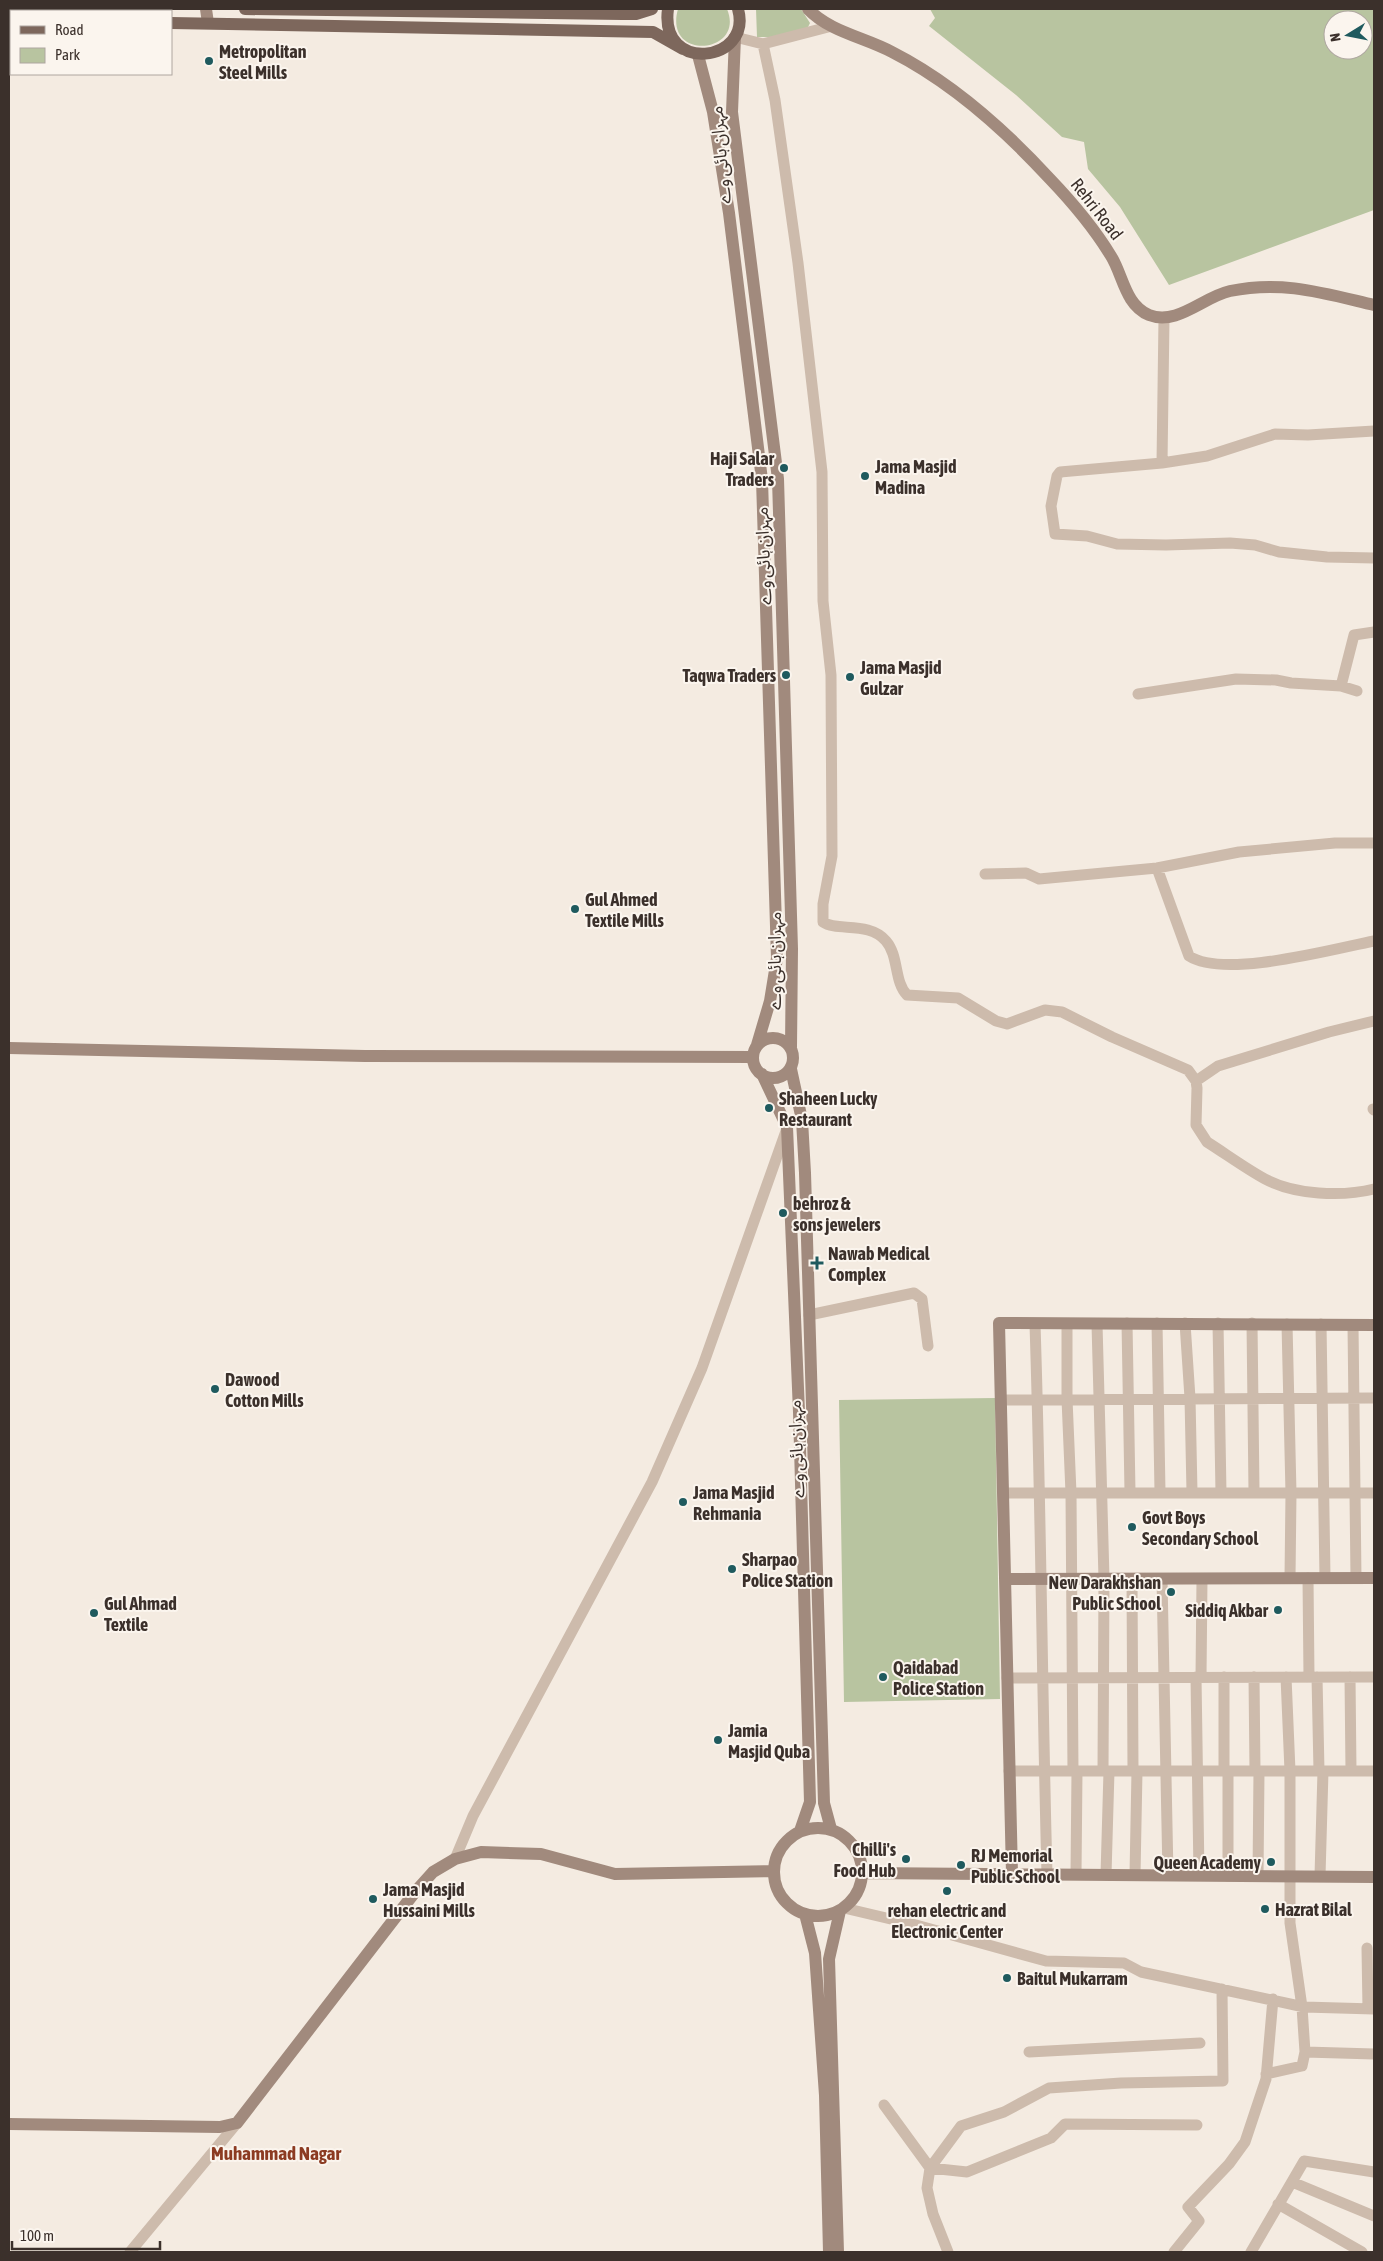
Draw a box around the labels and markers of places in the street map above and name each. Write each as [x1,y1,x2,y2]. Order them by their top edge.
place label: Metropolitan Steel Mills [219,41,307,83]
marker: Metropolitan Steel Mills [203,55,215,67]
place label: Haji Salar Traders [710,448,775,490]
place label: Jama Masjid Madina [874,456,957,498]
marker: Haji Salar Traders [778,462,790,474]
marker: Jama Masjid Madina [859,470,871,482]
place label: Jama Masjid Gulzar [859,657,942,699]
place label: Taqwa Traders [683,665,777,686]
marker: Taqwa Traders [780,669,792,681]
marker: Jama Masjid Gulzar [844,671,856,683]
place label: Gul Ahmed Textile Mills [585,889,664,931]
marker: Gul Ahmed Textile Mills [569,903,581,915]
place label: Shaheen Lucky Restaurant [779,1088,878,1130]
marker: Shaheen Lucky Restaurant [763,1102,775,1114]
place label: behroz & sons jewelers [793,1193,881,1235]
marker: behroz & sons jewelers [777,1207,789,1219]
place label: Nawab Medical Complex [828,1243,930,1285]
marker: Nawab Medical Complex [810,1256,824,1270]
place label: Dawood Cotton Mills [225,1369,304,1411]
marker: Dawood Cotton Mills [209,1383,221,1395]
place label: Jama Masjid Rehmania [692,1482,775,1524]
marker: Jama Masjid Rehmania [677,1496,689,1508]
place label: Govt Boys Secondary School [1142,1507,1258,1549]
marker: Govt Boys Secondary School [1126,1521,1138,1533]
place label: Sharpao Police Station [742,1549,833,1591]
marker: Sharpao Police Station [726,1563,738,1575]
place label: New Darakhshan Public School [1049,1572,1161,1614]
marker: New Darakhshan Public School [1165,1586,1177,1598]
place label: Gul Ahmad Textile [104,1593,177,1635]
place label: Siddiq Akbar [1185,1600,1269,1621]
marker: Siddiq Akbar [1272,1604,1284,1616]
marker: Gul Ahmad Textile [88,1607,100,1619]
place label: Qaidabad Police Station [893,1657,984,1699]
marker: Qaidabad Police Station [877,1671,889,1683]
place label: Jamia Masjid Quba [727,1720,810,1762]
marker: Jamia Masjid Quba [712,1734,724,1746]
place label: Chilli's Food Hub [834,1839,897,1881]
place label: RJ Memorial Public School [971,1845,1060,1887]
place label: Queen Academy [1153,1852,1262,1873]
marker: Chilli's Food Hub [900,1853,912,1865]
marker: Queen Academy [1265,1856,1277,1868]
marker: RJ Memorial Public School [955,1859,967,1871]
place label: Jama Masjid Hussaini Mills [382,1879,475,1921]
marker: rehan electric and Electronic Center [941,1885,953,1897]
marker: Jama Masjid Hussaini Mills [367,1893,379,1905]
place label: Hazrat Bilal [1275,1899,1352,1920]
place label: rehan electric and Electronic Center [888,1900,1006,1942]
marker: Hazrat Bilal [1259,1903,1271,1915]
place label: Baitul Mukarram [1017,1968,1128,1989]
marker: Baitul Mukarram [1001,1972,1013,1984]

